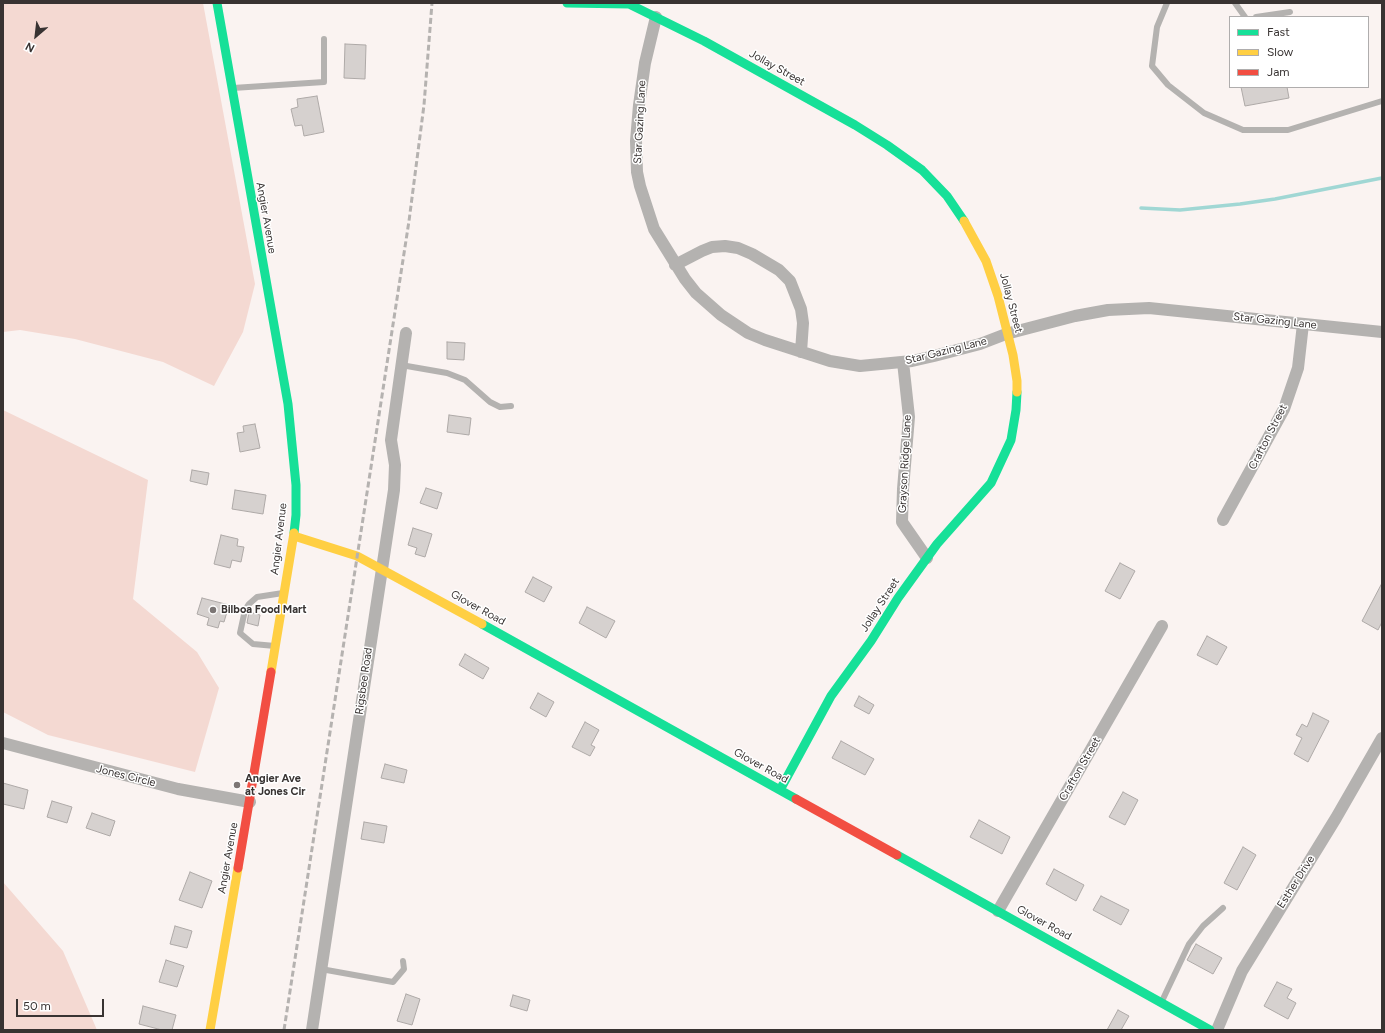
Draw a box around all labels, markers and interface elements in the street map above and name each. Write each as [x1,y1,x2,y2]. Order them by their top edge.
north arrow [16,16,56,56]
legend [1229,16,1369,88]
text: Fast [1267,25,1290,39]
text: N [23,39,37,55]
text: Slow [1267,45,1293,59]
street label: Jollay Street [747,47,807,89]
text: Jam [1267,65,1290,79]
street label: Star Gazing Lane [631,80,649,164]
street label: Angier Avenue [253,181,279,255]
street label: Jollay Street [997,271,1025,335]
street label: Star Gazing Lane [1233,310,1317,332]
street label: Star Gazing Lane [904,334,988,368]
street label: Crafton Street [1246,402,1290,472]
street label: Grayson Ridge Lane [896,415,914,513]
street label: Angier Avenue [268,502,290,576]
street label: Jollay Street [858,576,902,634]
street label: Glover Road [448,588,508,628]
place label: Bilboa Food Mart [221,603,307,617]
marker: Bilboa Food Mart [208,605,218,615]
street label: Rigsbee Road [353,647,375,715]
street label: Crafton Street [1056,735,1104,803]
street label: Glover Road [731,746,791,786]
street label: Jones Circle [95,762,157,790]
place label: Angier Ave at Jones Cir [245,772,305,798]
marker: Angier Ave at Jones Cir [232,780,242,790]
street label: Angier Avenue [215,821,241,895]
street label: Esther Drive [1275,853,1317,911]
street label: Glover Road [1014,903,1074,943]
scale bar [18,991,106,1017]
text: 50 m [23,999,51,1013]

